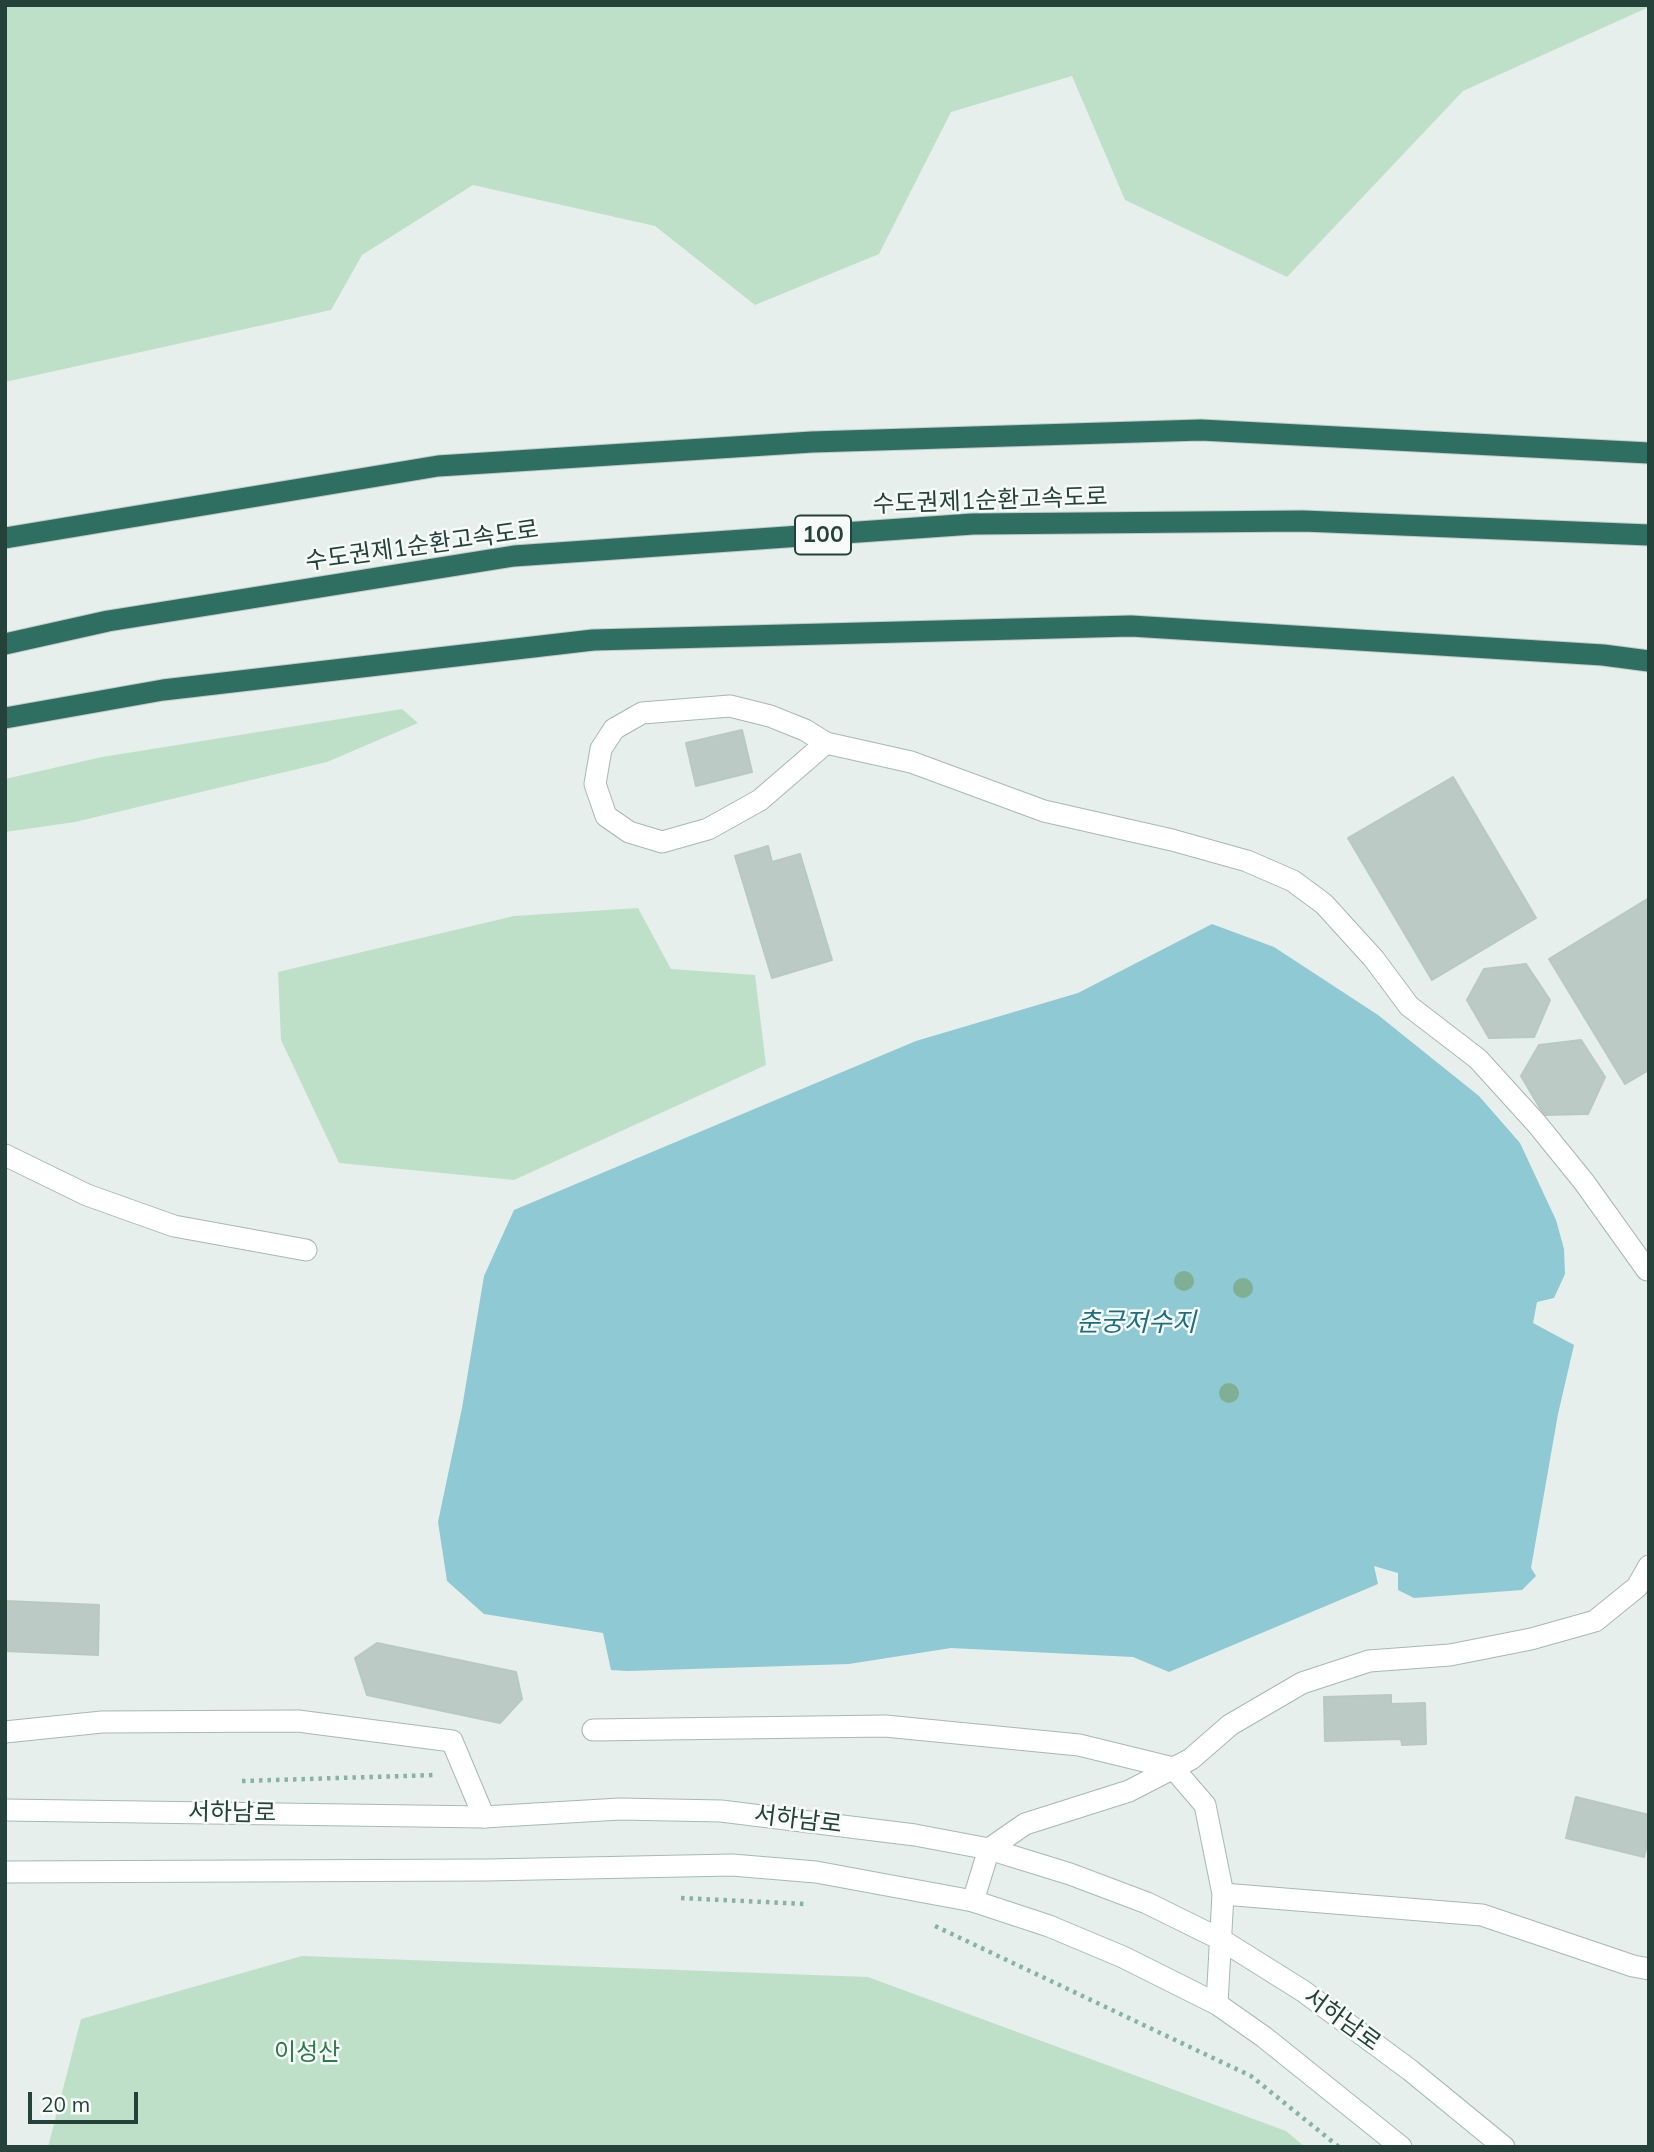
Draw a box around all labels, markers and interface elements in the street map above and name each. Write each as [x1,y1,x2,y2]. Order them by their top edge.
street label: 수도권제1순환고속도로 [872,483,1108,519]
street label: 수도권제1순환고속도로 [304,515,540,577]
road number: 100 [795,516,851,554]
water label: 춘궁저수지 [1076,1307,1196,1339]
street label: 서하남로 [188,1798,276,1828]
street label: 서하남로 [752,1800,844,1840]
street label: 서하남로 [1298,1982,1386,2058]
park label: 이성산 [274,2039,340,2067]
scale bar [32,2078,142,2122]
text: 20 m [41,2091,90,2117]

